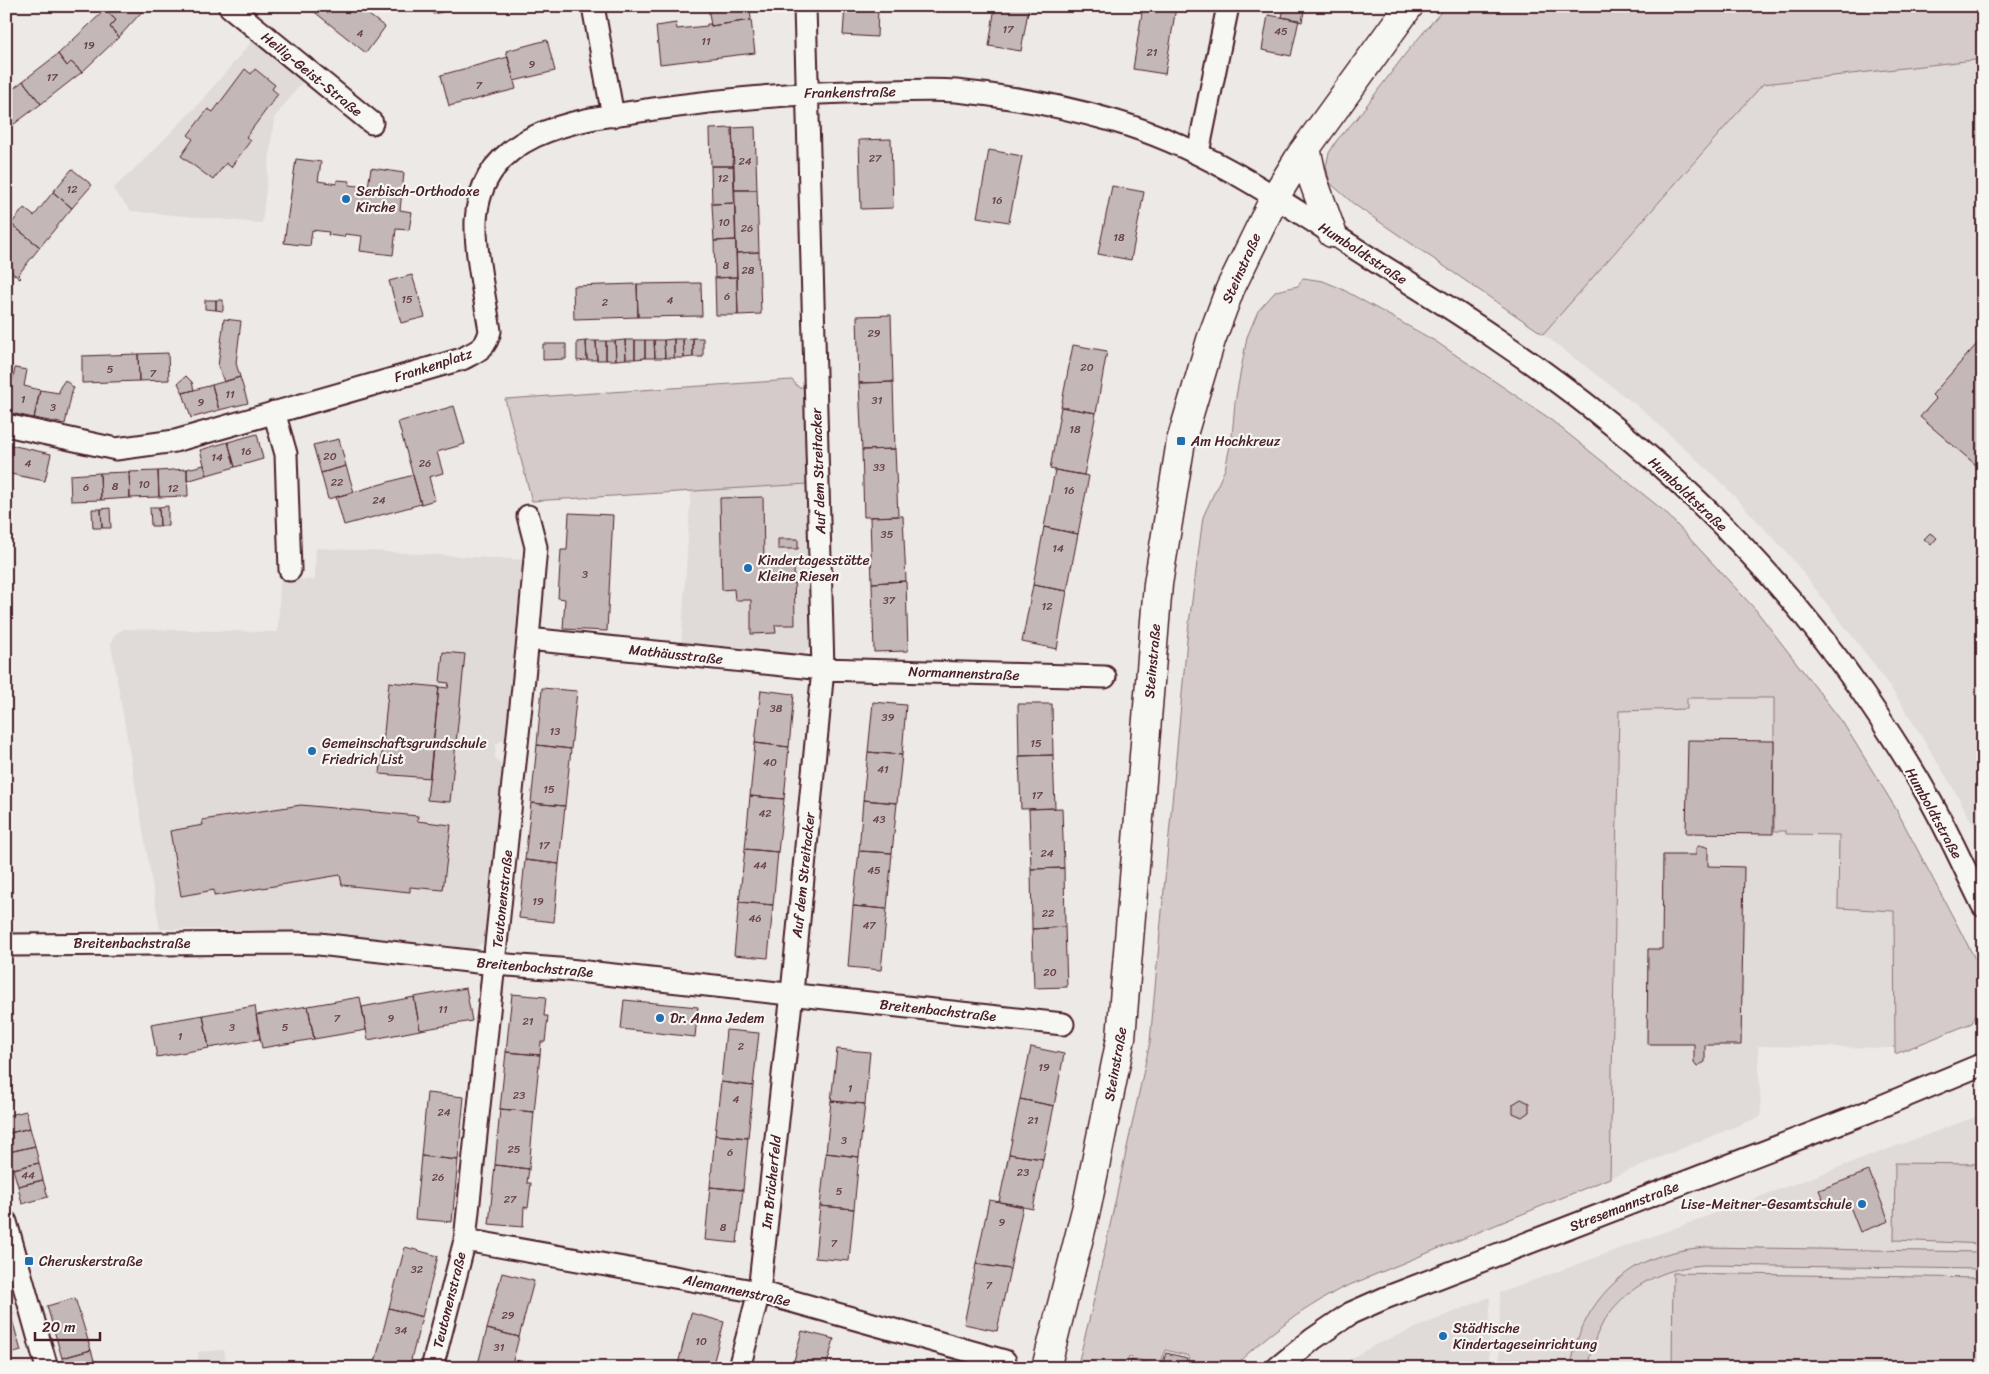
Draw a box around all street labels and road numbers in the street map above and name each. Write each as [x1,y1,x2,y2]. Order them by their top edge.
street label: Heilig-Geist-Straße [255,25,368,123]
street label: Frankenstraße [804,79,896,106]
street label: Humboldtstraße [1313,215,1412,292]
street label: Steinstraße [1215,229,1268,308]
street label: Frankenplatz [391,341,476,390]
street label: Auf dem Streitacker [804,406,833,536]
street label: Humboldtstraße [1642,451,1733,538]
street label: Steinstraße [1137,623,1168,699]
street label: Mathäusstraße [628,637,724,672]
street label: Normannenstraße [908,659,1020,688]
street label: Humboldtstraße [1898,763,1969,864]
street label: Auf dem Streitacker [784,810,823,940]
street label: Teutonenstraße [485,849,520,949]
street label: Breitenbachstraße [74,931,191,956]
street label: Breitenbachstraße [476,950,595,985]
street label: Breitenbachstraße [879,992,998,1029]
street label: Steinstraße [1097,1025,1134,1103]
street label: Im Brücherfeld [754,1132,789,1231]
street label: Stresemannstraße [1566,1174,1683,1239]
street label: Teutonenstraße [425,1249,474,1351]
street label: Alemannenstraße [680,1267,793,1314]

